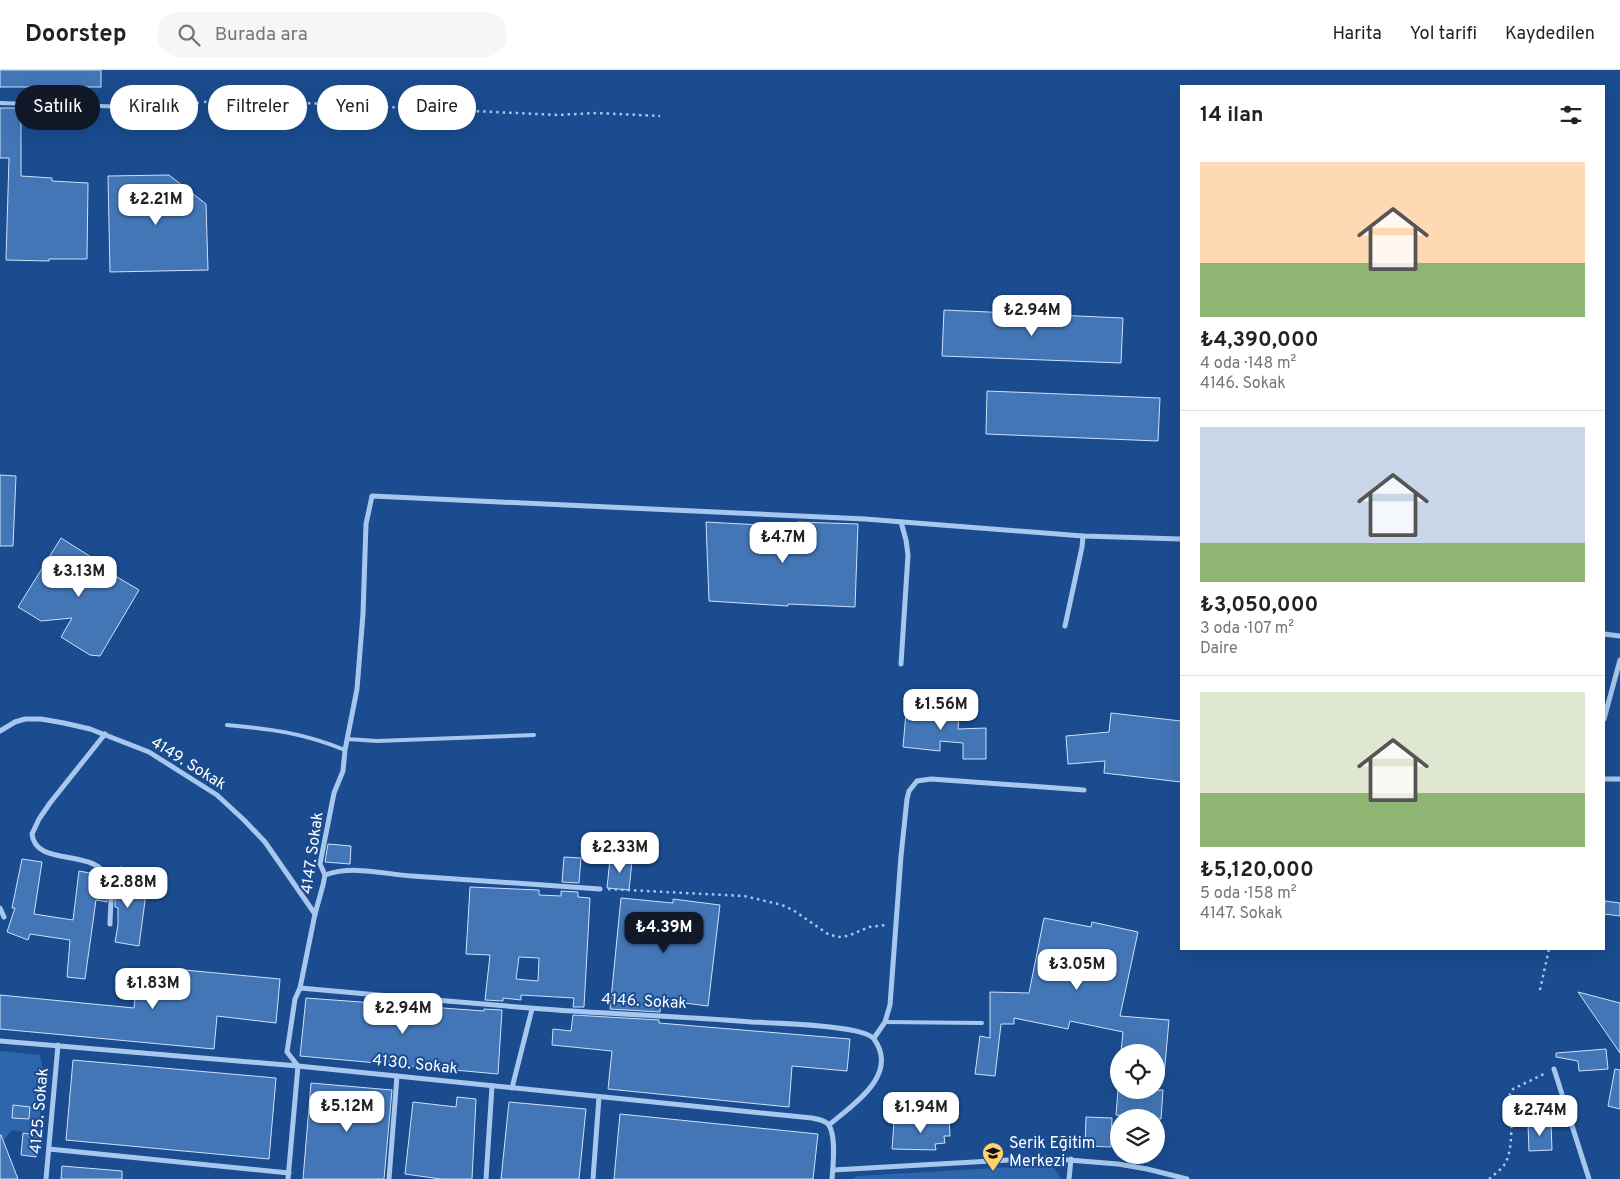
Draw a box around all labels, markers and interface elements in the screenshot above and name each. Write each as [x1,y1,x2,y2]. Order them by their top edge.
search box [157,12,507,57]
text: Doorstep [25,20,127,50]
icon: search [175,21,203,49]
text: Burada ara [215,23,308,47]
text: Harita [1332,23,1382,46]
text: Yol tarifi [1410,23,1477,46]
text: Kaydedilen [1505,23,1595,46]
chip: Satılık [15,85,100,130]
chip: Kiralık [110,85,198,130]
chip: Filtreler [208,85,307,130]
chip: Yeni [317,85,388,130]
chip: Daire [398,85,476,130]
icon: filters [1557,101,1585,129]
text: 14 ilan [1200,102,1263,129]
pin: ₺2.21M [115,184,197,226]
text: ₺2.21M [129,190,183,210]
icon: home [1348,194,1438,284]
pin: ₺2.94M [991,294,1073,337]
text: ₺2.94M [1003,301,1061,321]
text: ₺4,390,000 [1200,327,1319,354]
text: 4 oda · 148 m² [1200,354,1296,374]
text: 4146. Sokak [1200,374,1286,394]
icon: home [1348,460,1438,550]
pin: ₺4.7M [748,522,818,564]
text: ₺4.7M [761,528,805,548]
pin: ₺3.13M [38,556,120,598]
text: ₺3.13M [53,562,105,582]
text: ₺3,050,000 [1200,592,1318,619]
text: 3 oda · 107 m² [1200,619,1294,639]
text: Daire [1200,639,1238,659]
pin: ₺1.56M [900,688,982,731]
text: ₺1.56M [914,695,968,715]
icon: home [1348,725,1438,815]
street label: 4149. Sokak [146,733,230,795]
street label: 4147. Sokak [297,811,329,895]
pin: ₺2.33M [579,832,661,874]
text: ₺2.33M [592,838,648,858]
text: ₺5,120,000 [1200,857,1314,884]
pin: ₺2.88M [87,866,169,909]
text: ₺2.88M [99,873,157,893]
text: 5 oda · 158 m² [1200,884,1297,904]
text: 4147. Sokak [1200,904,1283,924]
pin: ₺4.39M [623,912,705,954]
text: ₺4.39M [635,918,693,938]
pin: ₺3.05M [1036,948,1118,991]
text: ₺3.05M [1049,955,1105,975]
pin: ₺1.83M [112,968,194,1010]
text: ₺1.83M [126,974,180,994]
street label: 4146. Sokak [601,990,687,1014]
pin: ₺2.94M [362,992,444,1035]
text: ₺2.94M [374,999,432,1019]
map controls [1110,1044,1165,1164]
button: locate [1110,1044,1165,1099]
street label: 4130. Sokak [371,1051,459,1079]
street label: 4125. Sokak [26,1067,54,1155]
pin: ₺5.12M [306,1090,388,1133]
pin: ₺1.94M [880,1092,962,1134]
pin: ₺2.74M [1499,1094,1581,1137]
text: ₺5.12M [320,1097,374,1117]
text: ₺1.94M [894,1098,948,1118]
text: ₺2.74M [1513,1101,1567,1121]
button: layers [1110,1109,1165,1164]
place label: Serik Eğitim Merkezi [1009,1134,1095,1172]
school or university icon: Serik Eğitim Merkezi [981,1141,1005,1172]

